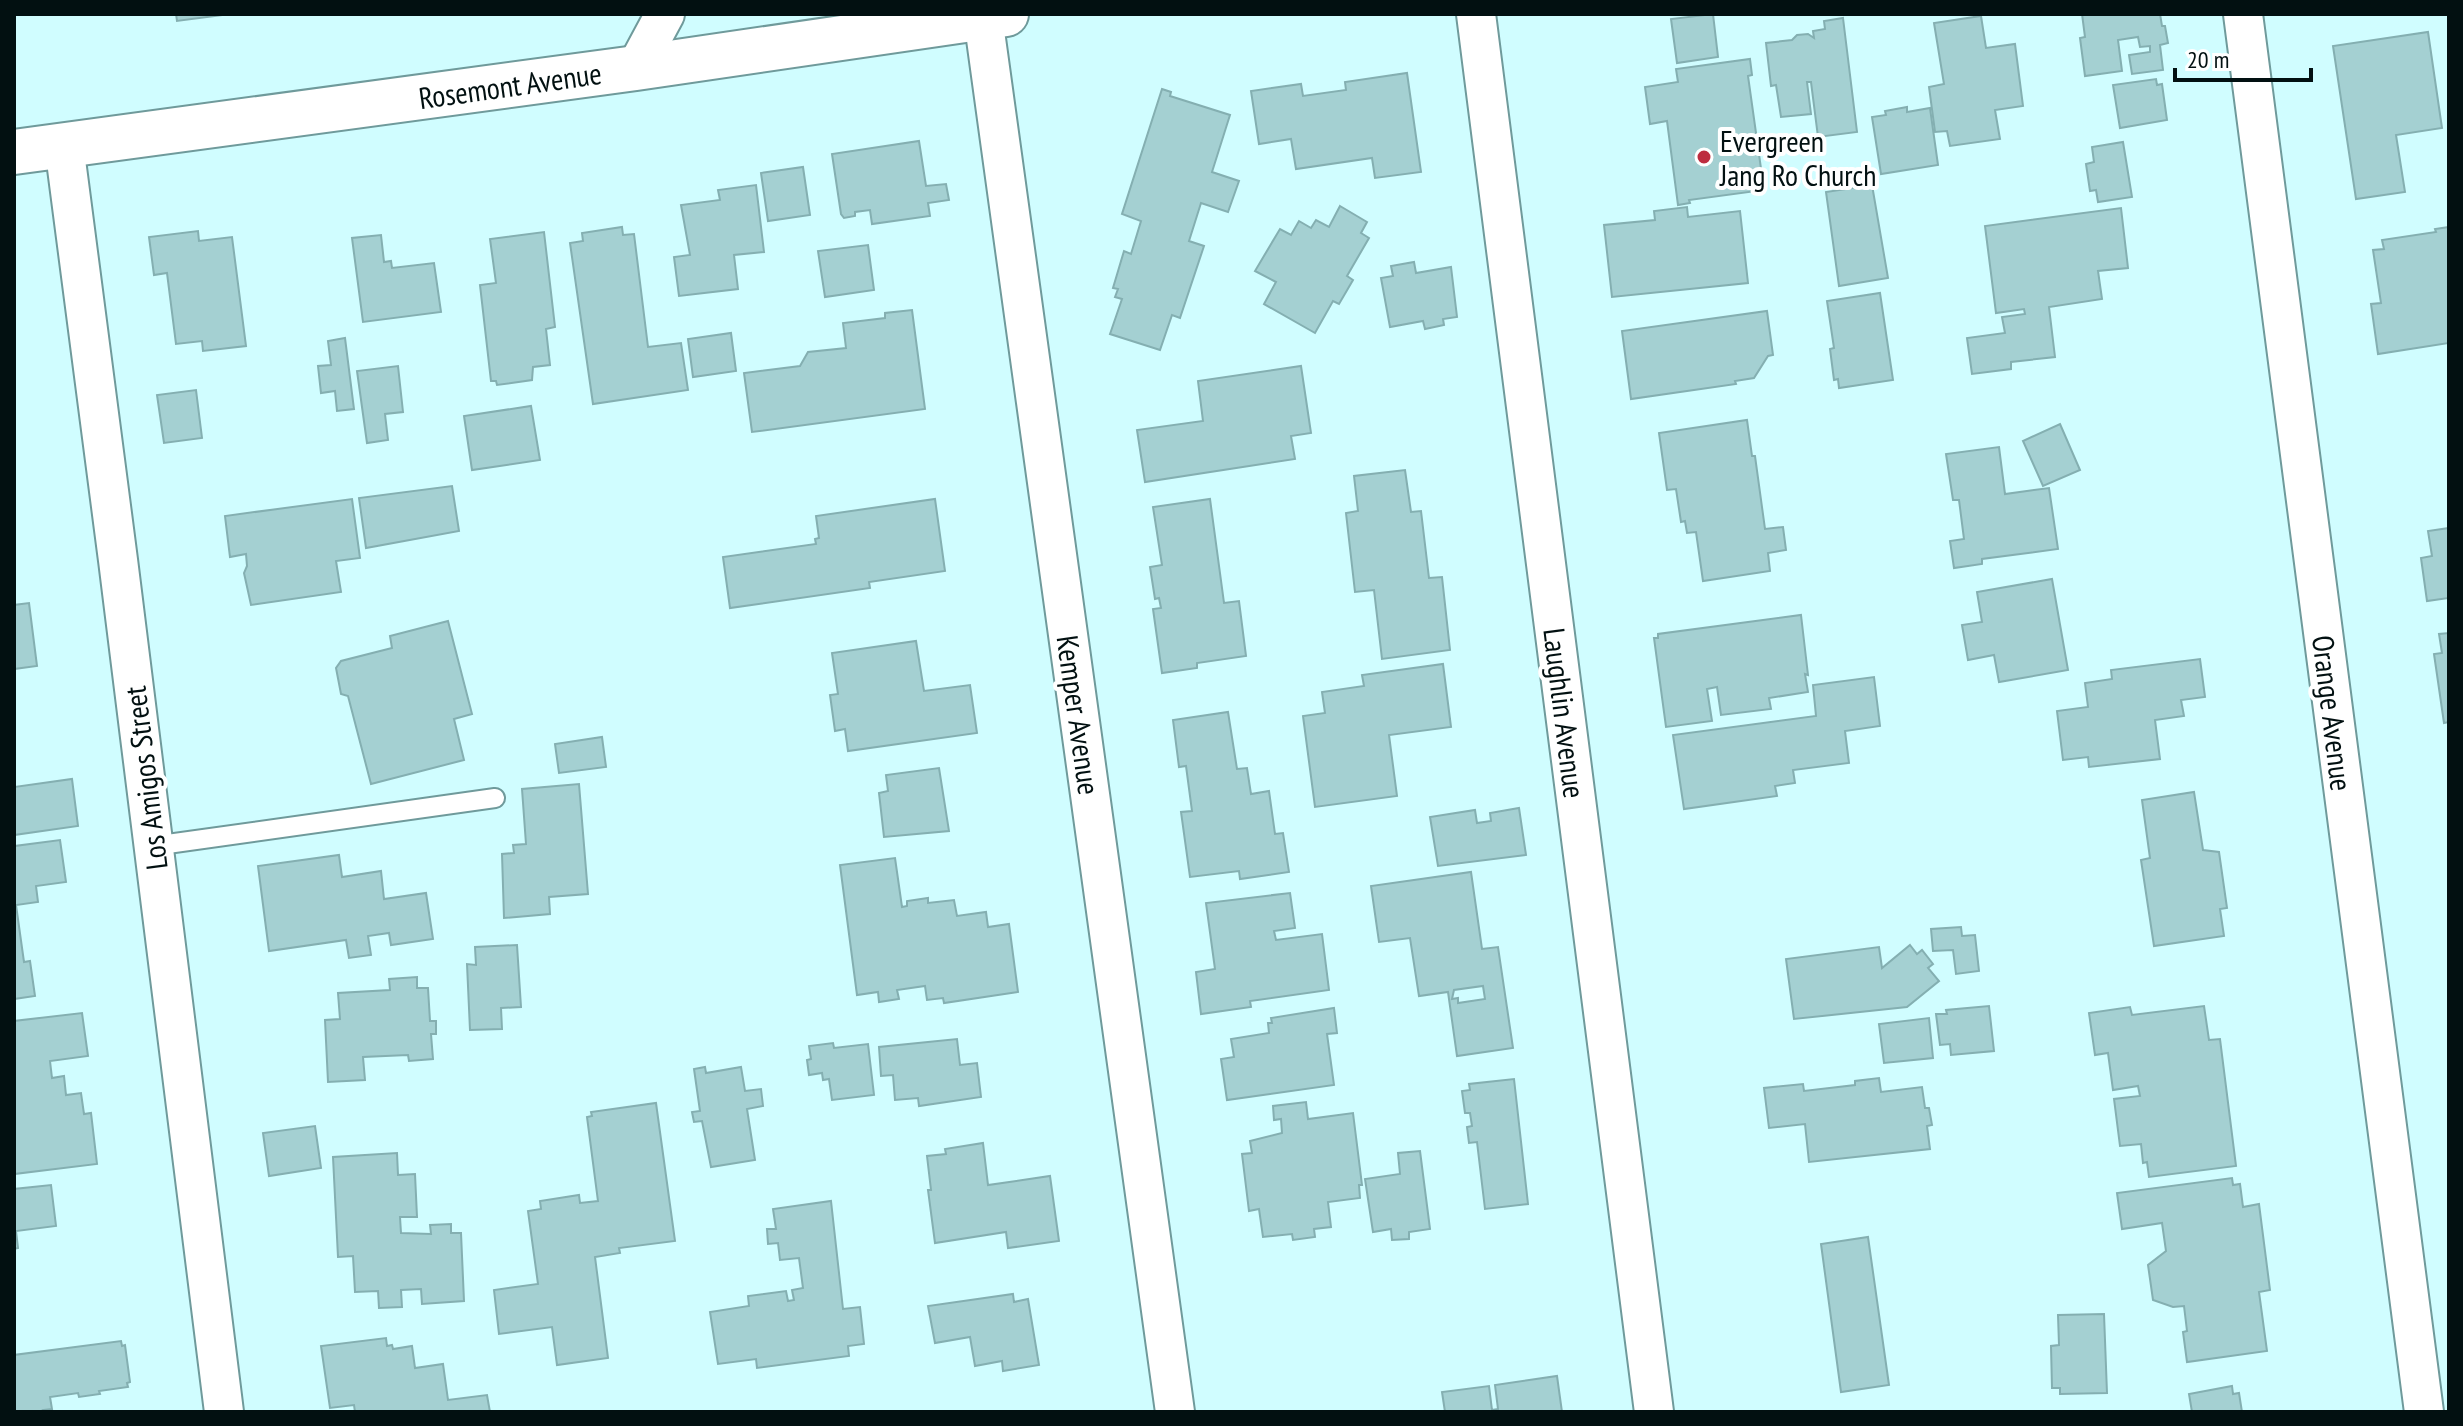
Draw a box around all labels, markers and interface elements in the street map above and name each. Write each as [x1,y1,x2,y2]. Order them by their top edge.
scale bar [2175,32,2311,82]
text: 20 m [2187,44,2229,75]
street label: Rosemont Avenue [416,53,604,117]
place label: Evergreen Jang Ro Church [1719,121,1876,194]
marker: Evergreen Jang Ro Church [1695,148,1713,166]
street label: Laughlin Avenue [1535,626,1595,800]
street label: Kemper Avenue [1049,633,1109,797]
street label: Orange Avenue [2304,633,2362,793]
street label: Los Amigos Street [114,683,176,872]

